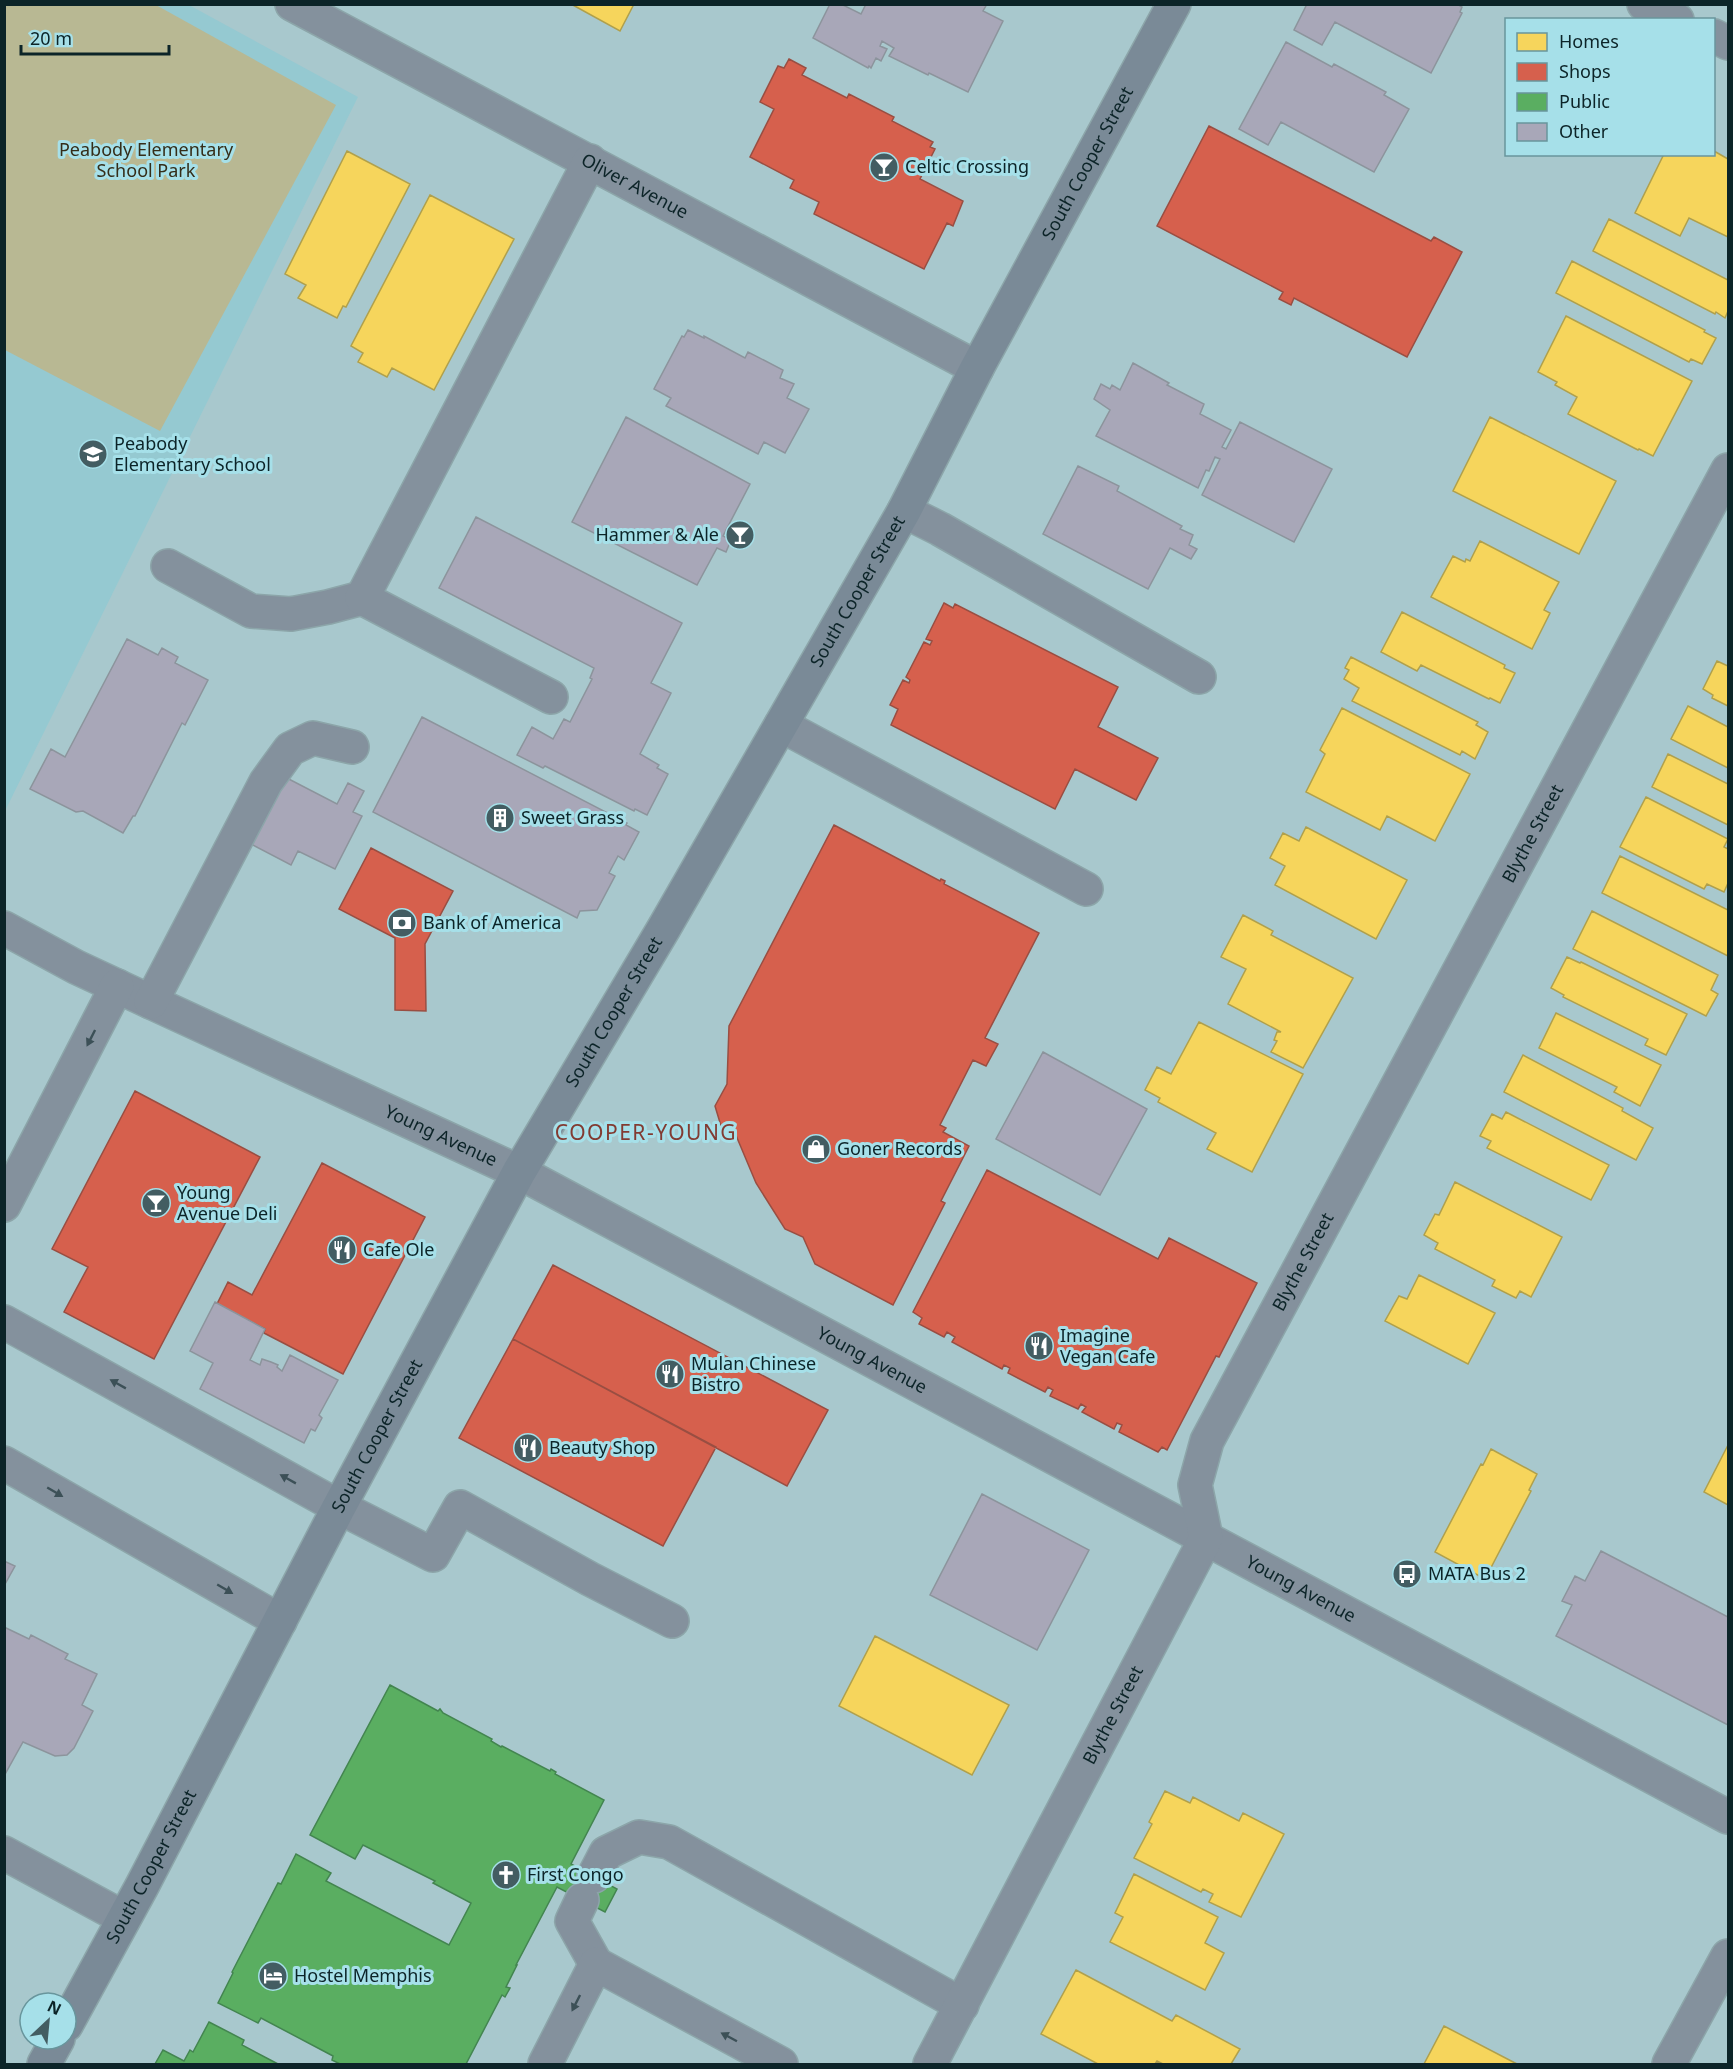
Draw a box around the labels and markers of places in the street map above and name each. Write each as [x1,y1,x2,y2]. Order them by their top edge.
bar icon: Celtic Crossing [868,151,900,183]
place label: Celtic Crossing [905,154,1029,178]
place label: Peabody Elementary School [114,431,271,476]
school or university icon: Peabody Elementary School [77,438,109,470]
bar icon: Hammer & Ale [724,519,756,551]
place label: Hammer & Ale [595,522,719,546]
building icon: Sweet Grass [484,802,516,834]
place label: Sweet Grass [521,805,624,829]
bank icon: Bank of America [386,907,418,939]
place label: Bank of America [423,910,561,934]
shop icon: Goner Records [800,1133,832,1165]
place label: Goner Records [837,1136,962,1160]
place label: Young Avenue Deli [177,1180,277,1225]
bar icon: Young Avenue Deli [140,1187,172,1219]
restaurant icon: Cafe Ole [326,1234,358,1266]
place label: Cafe Ole [363,1237,434,1261]
place label: Imagine Vegan Cafe [1060,1323,1155,1368]
restaurant icon: Imagine Vegan Cafe [1023,1330,1055,1362]
place label: Mulan Chinese Bistro [691,1351,816,1396]
restaurant icon: Mulan Chinese Bistro [654,1358,686,1390]
restaurant icon: Beauty Shop [512,1432,544,1464]
place label: Beauty Shop [549,1435,655,1459]
bus stop icon: MATA Bus 2 [1391,1558,1423,1590]
place label: MATA Bus 2 [1428,1561,1526,1585]
church icon: First Congo [490,1859,522,1891]
place label: First Congo [527,1862,624,1886]
hotel icon: Hostel Memphis [257,1960,289,1992]
place label: Hostel Memphis [294,1963,432,1987]

